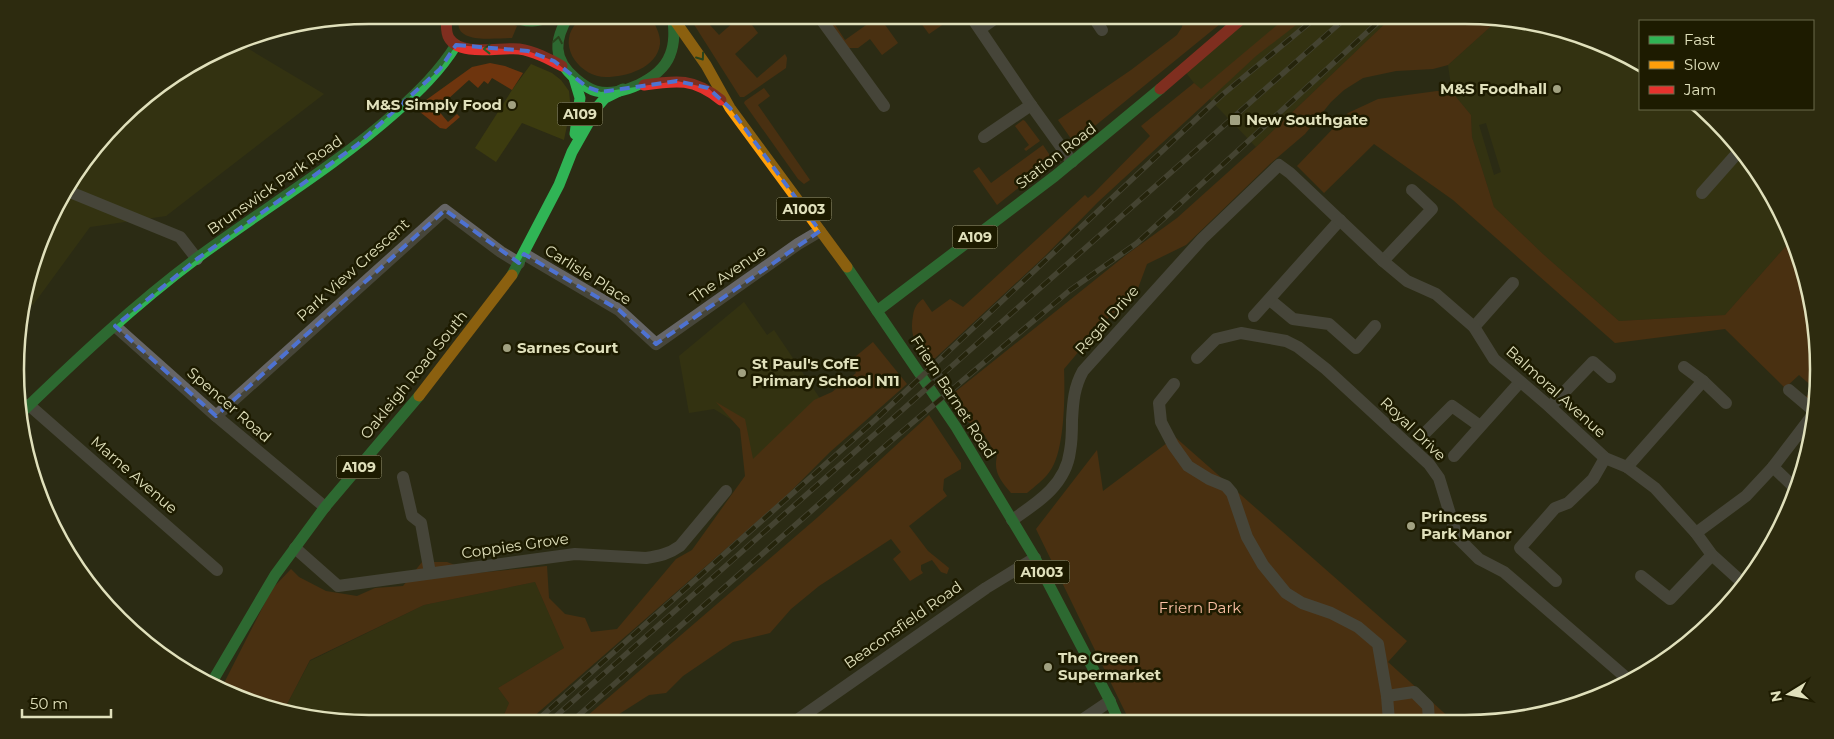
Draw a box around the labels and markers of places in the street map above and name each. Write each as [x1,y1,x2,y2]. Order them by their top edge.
place label: M&S Foodhall [1440,79,1547,98]
marker: M&S Foodhall [1551,83,1563,95]
place label: M&S Simply Food [366,95,502,114]
marker: M&S Simply Food [506,99,518,111]
place label: New Southgate [1246,110,1368,129]
marker: New Southgate [1228,113,1242,127]
place label: Sarnes Court [517,338,619,357]
marker: Sarnes Court [501,342,513,354]
place label: St Paul's CofE Primary School N11 [752,354,900,390]
marker: St Paul's CofE Primary School N11 [736,367,748,379]
place label: Princess Park Manor [1421,507,1512,543]
marker: Princess Park Manor [1405,520,1417,532]
place label: The Green Supermarket [1058,648,1161,684]
marker: The Green Supermarket [1042,661,1054,673]

